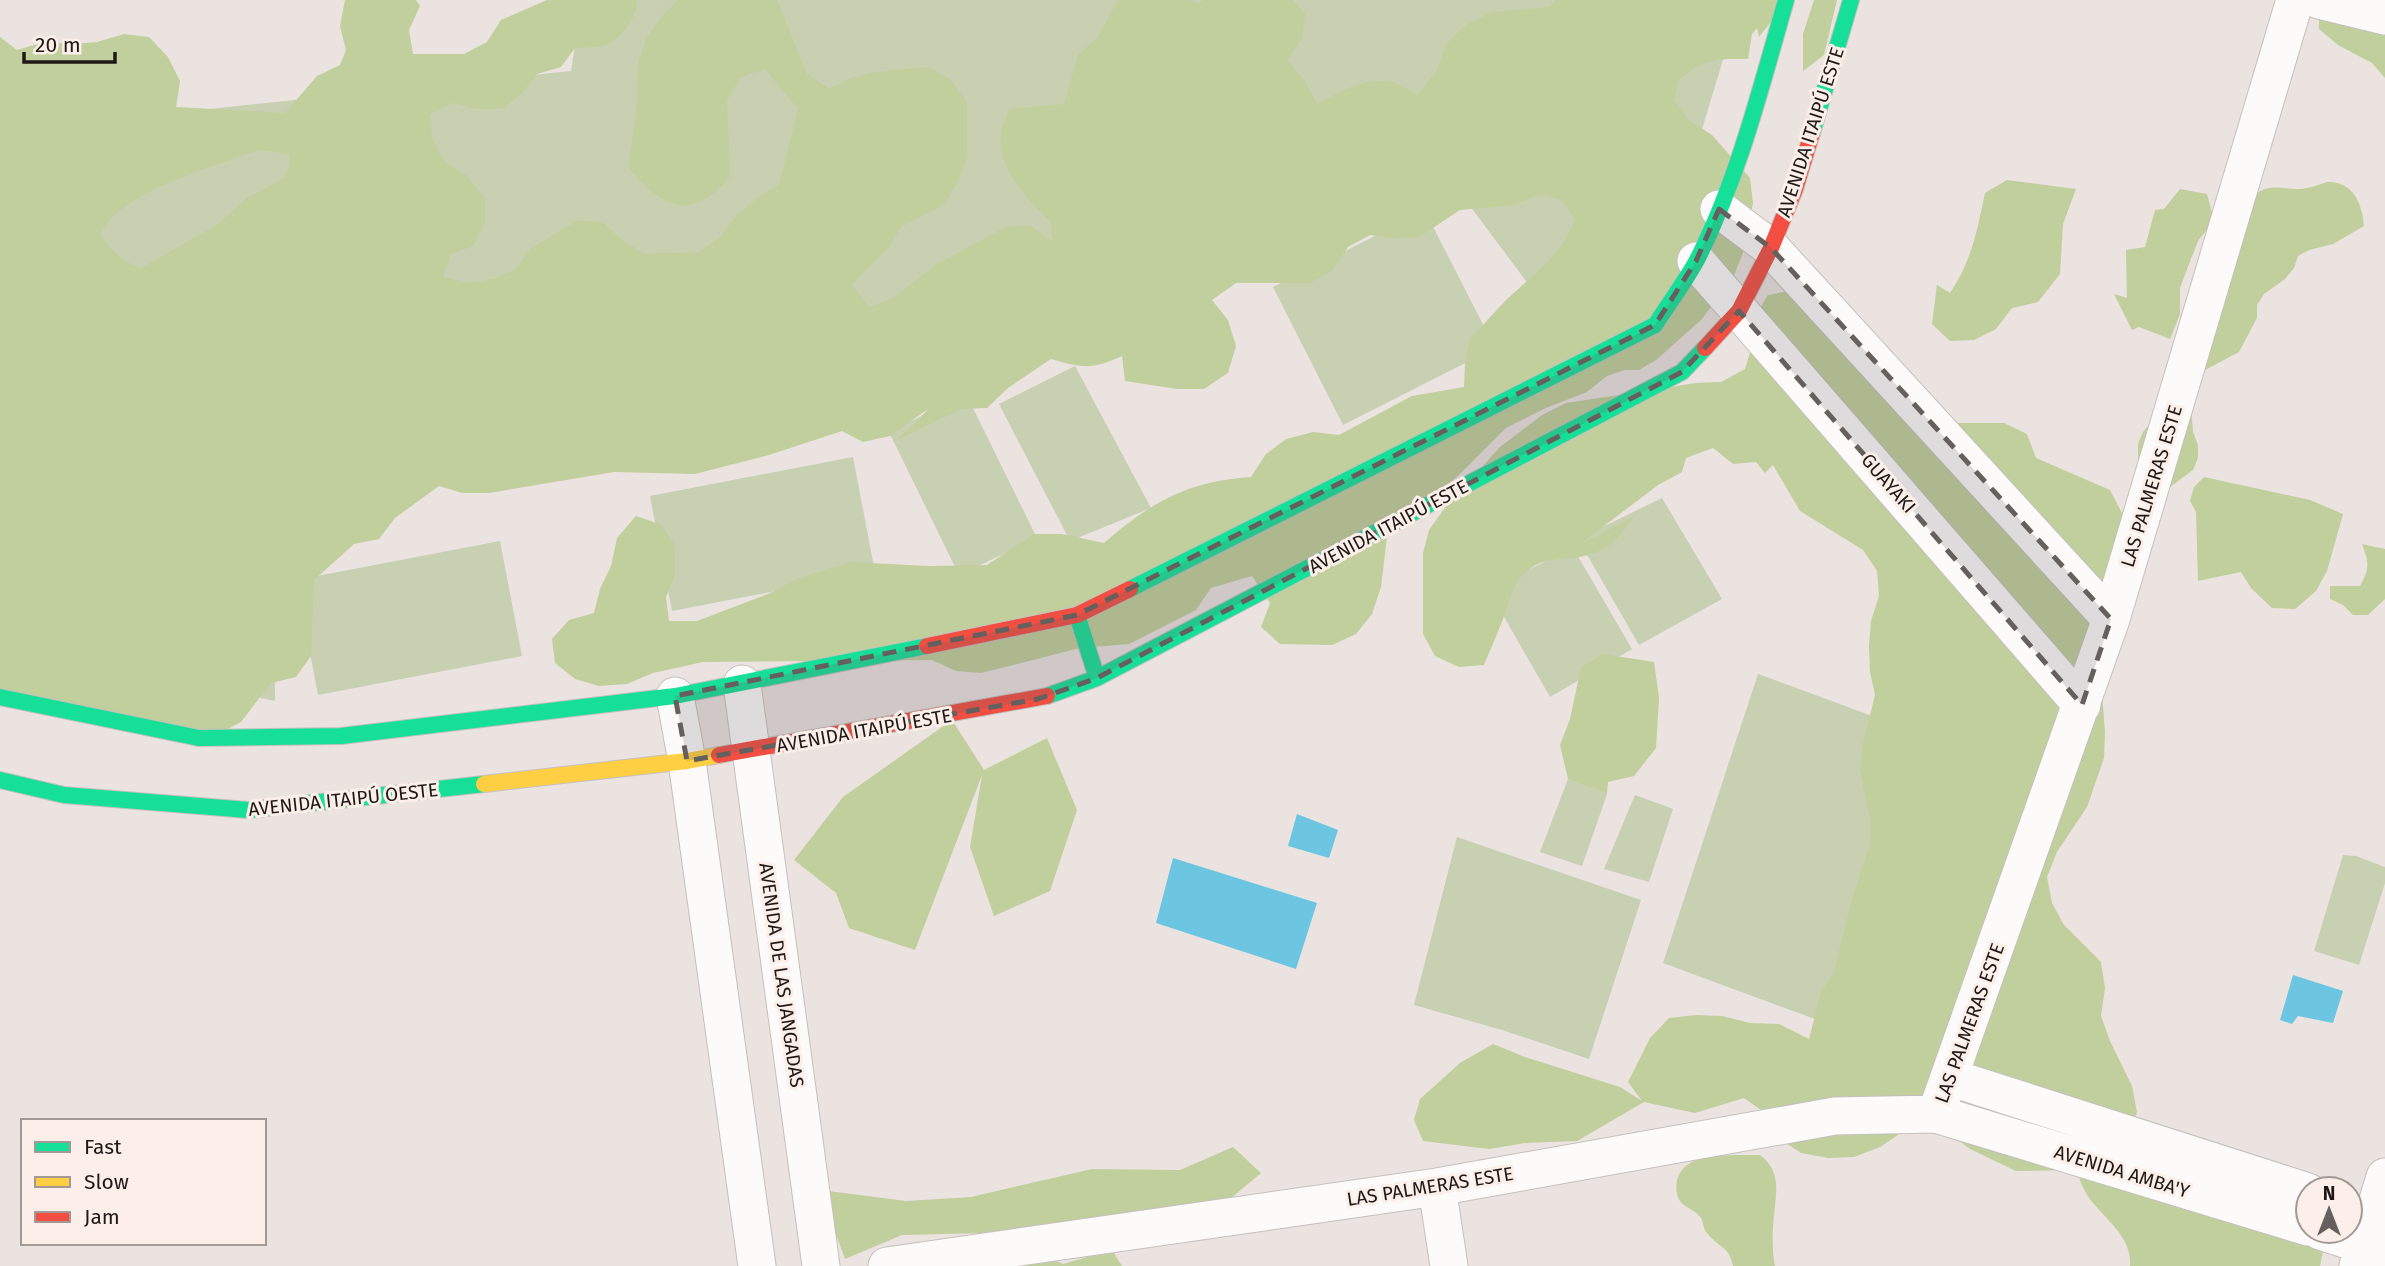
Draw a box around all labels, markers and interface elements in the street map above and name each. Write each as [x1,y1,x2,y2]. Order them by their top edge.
scale bar [24,21,116,65]
text: 20 m [35,32,81,58]
street label: AVENIDA ITAIPÚ ESTE [1772,44,1849,220]
street label: LAS PALMERAS ESTE [2116,402,2187,570]
street label: GUAYAKI [1856,449,1921,518]
street label: AVENIDA ITAIPÚ ESTE [1305,475,1472,578]
street label: AVENIDA ITAIPÚ ESTE [775,704,953,757]
street label: AVENIDA ITAIPÚ OESTE [247,778,439,821]
street label: AVENIDA DE LAS JANGADAS [754,861,809,1089]
street label: LAS PALMERAS ESTE [1930,940,2009,1106]
legend [21,1119,266,1245]
text: Fast [84,1134,122,1160]
street label: AVENIDA AMBA'Y [2051,1140,2193,1203]
street label: LAS PALMERAS ESTE [1345,1162,1515,1211]
text: Slow [84,1169,129,1195]
north arrow [2294,1175,2364,1245]
text: N [2323,1182,2335,1205]
text: Jam [84,1204,120,1230]

